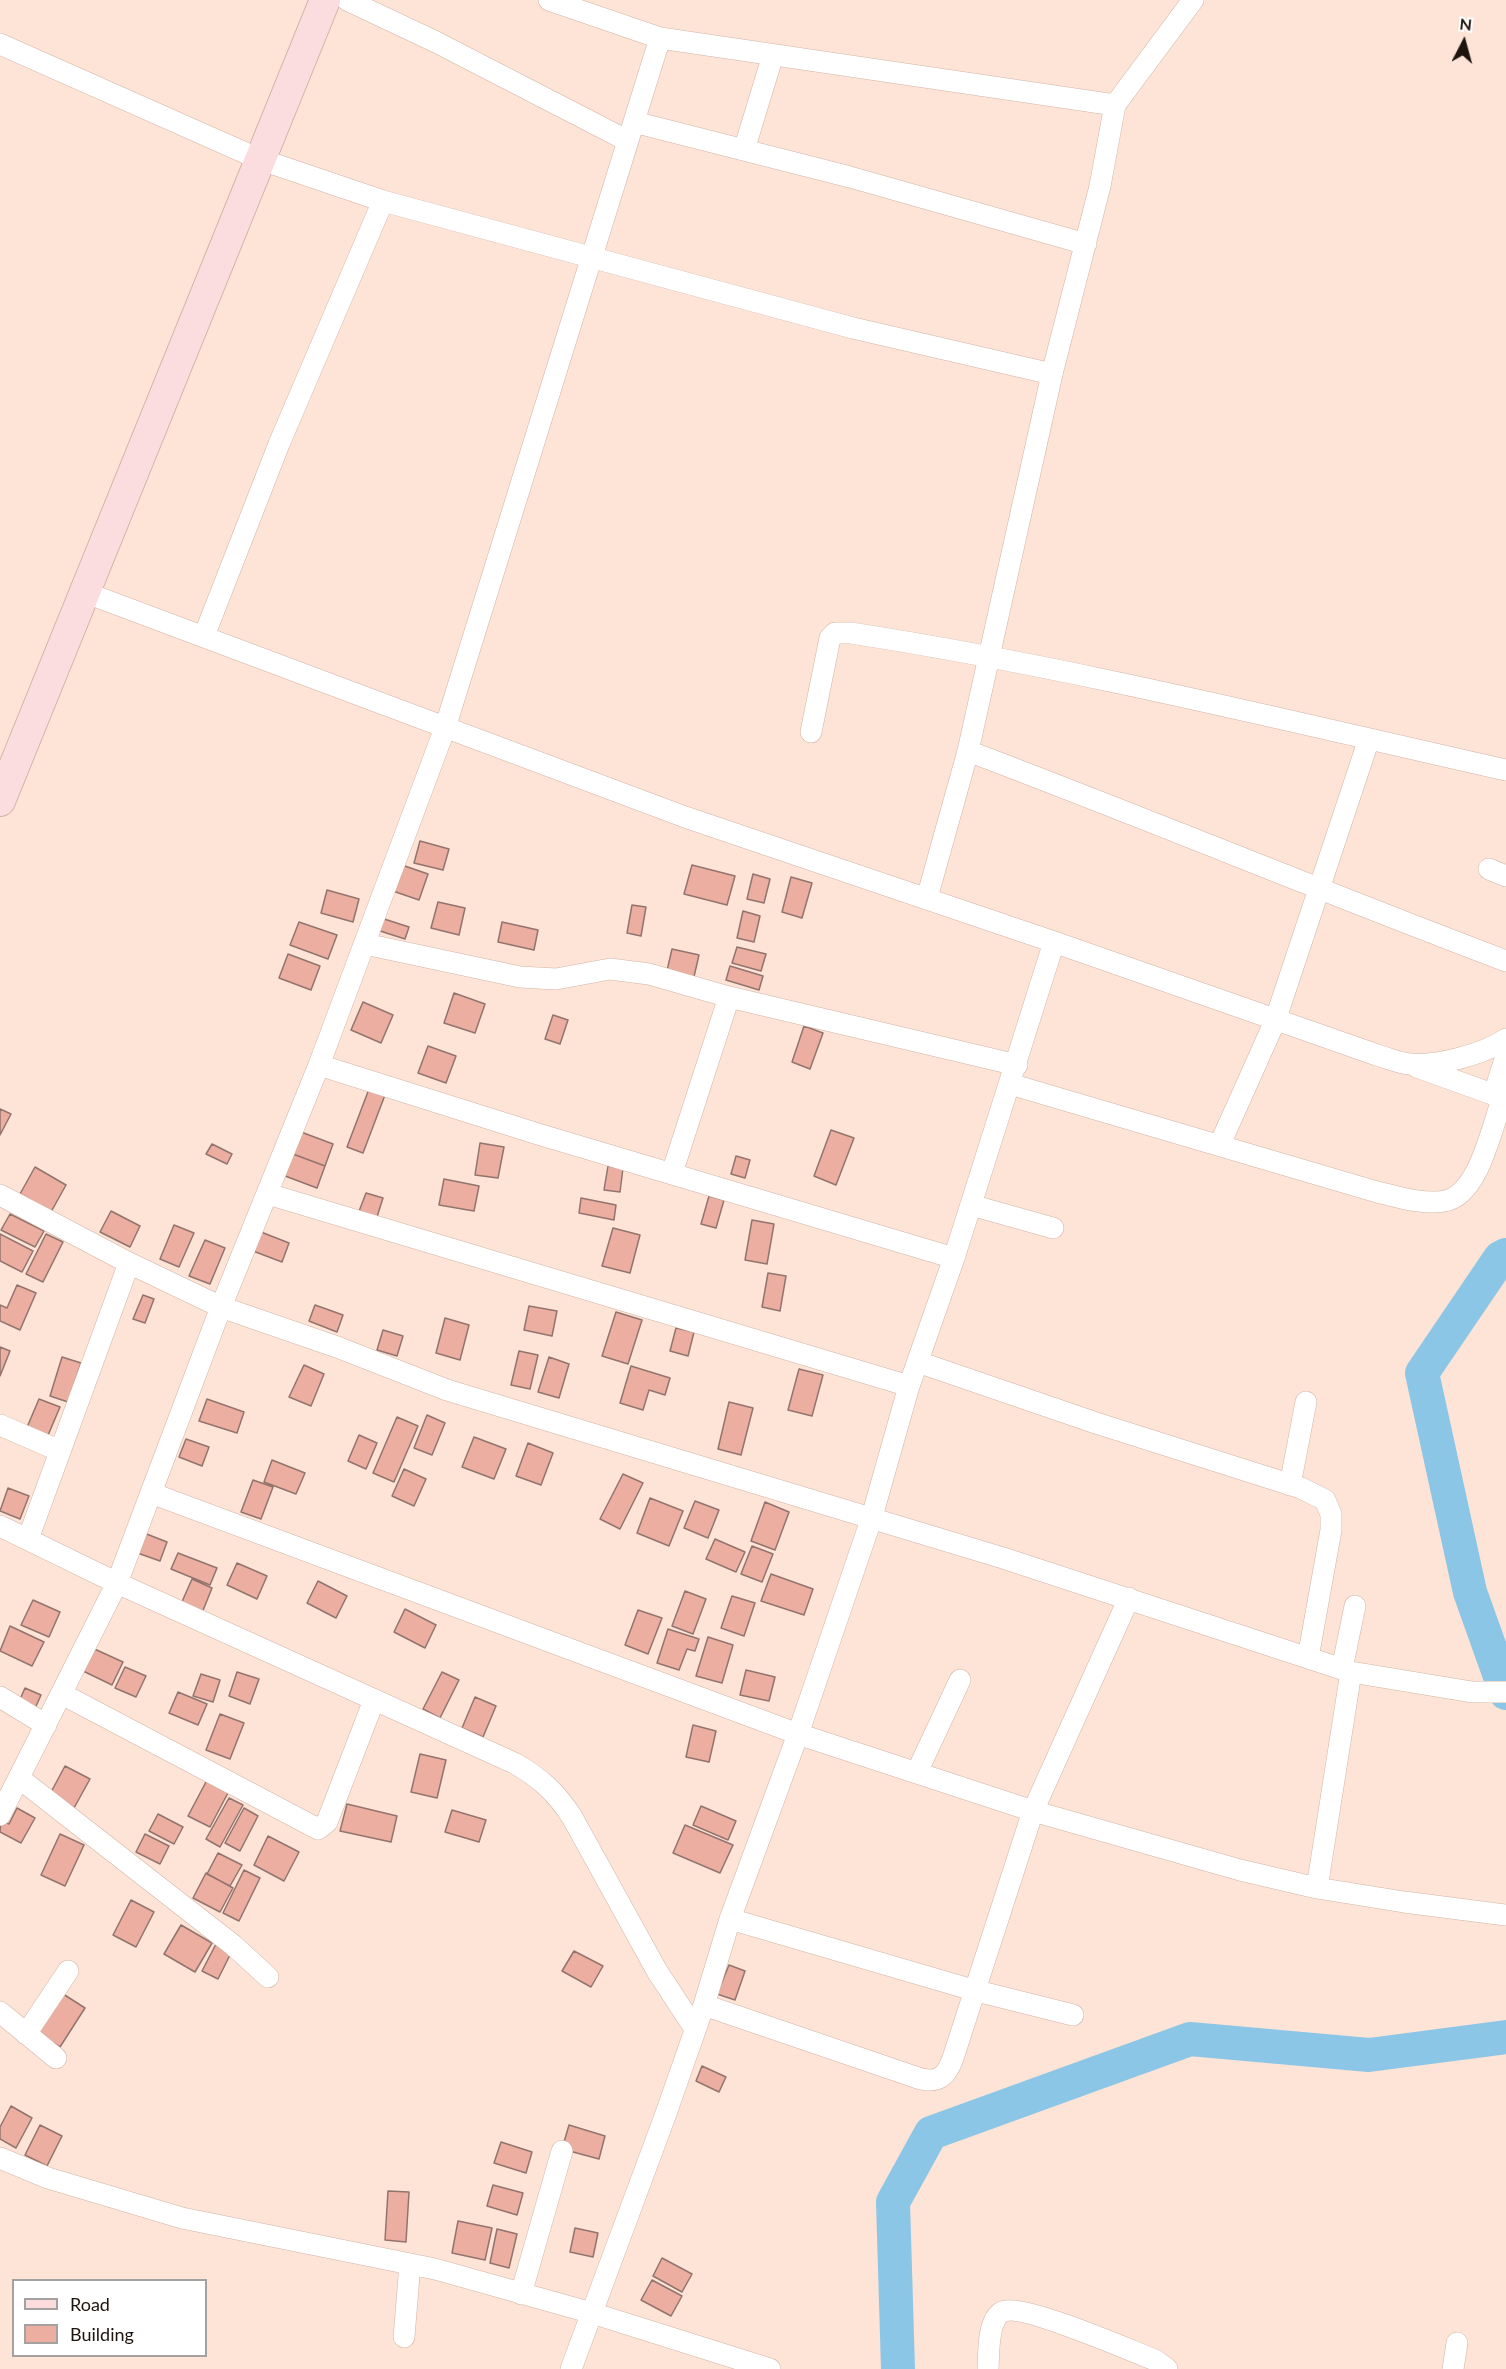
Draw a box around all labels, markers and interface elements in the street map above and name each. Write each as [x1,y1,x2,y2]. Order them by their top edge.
north arrow [1434,12,1494,72]
text: N [1459,14,1473,34]
legend [12,2279,207,2357]
text: Road [70,2293,110,2315]
text: Building [70,2323,134,2345]

